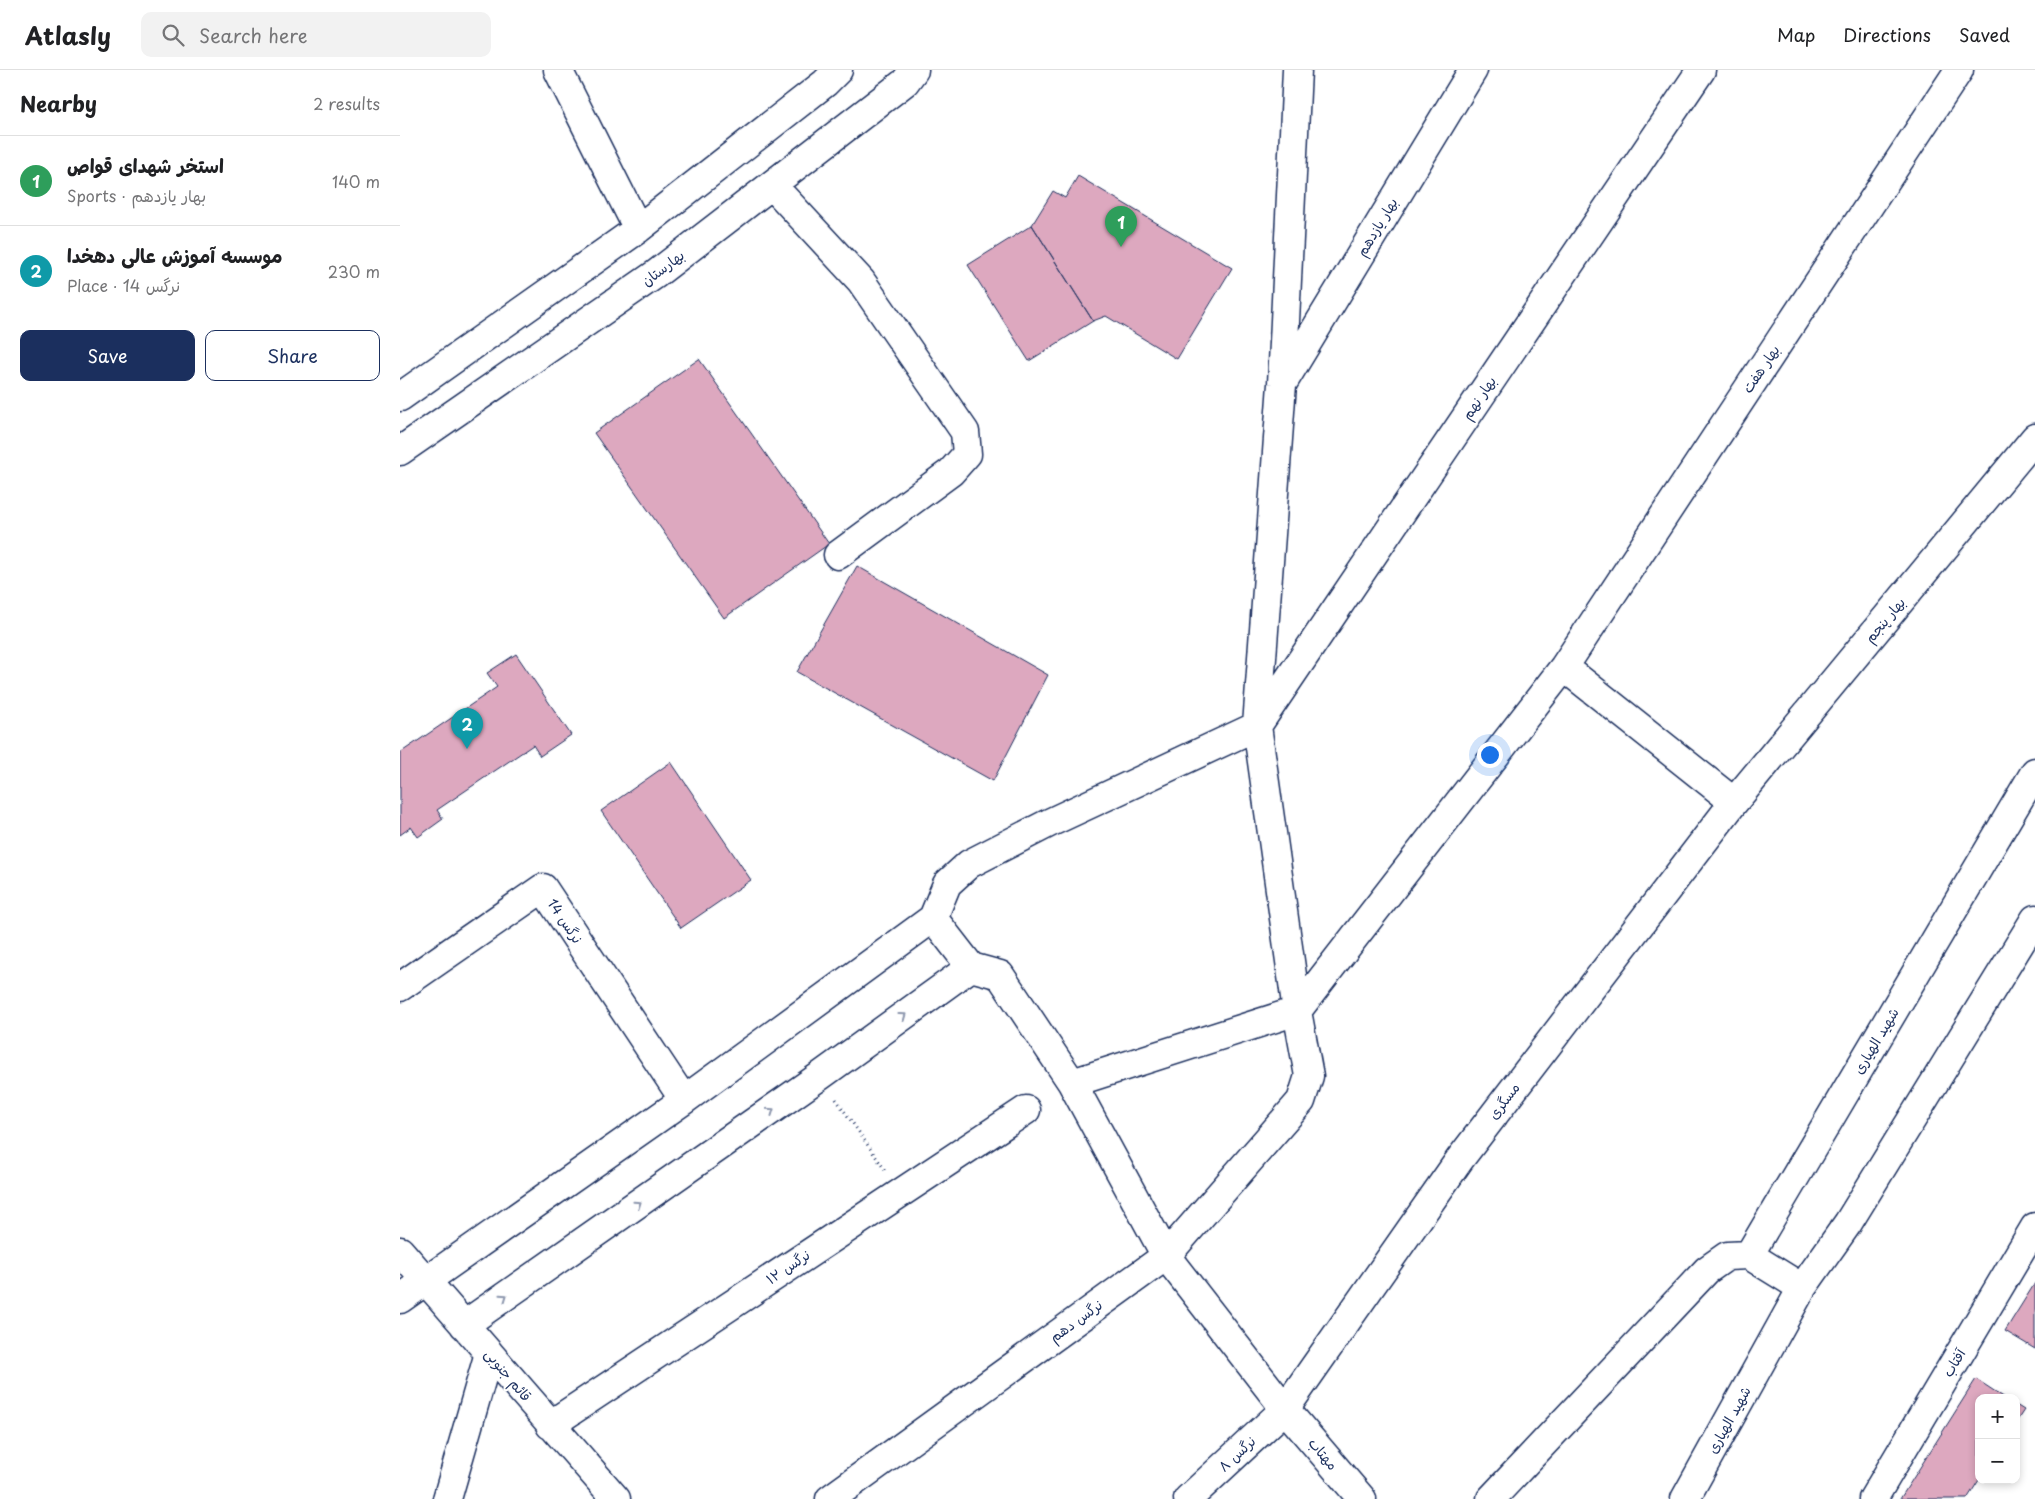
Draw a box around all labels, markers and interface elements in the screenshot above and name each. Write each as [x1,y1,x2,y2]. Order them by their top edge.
search box [141,12,491,57]
text: Atlasly [25,17,111,53]
icon: search [159,21,187,49]
text: Search here [199,21,308,49]
text: Map [1777,21,1815,48]
text: Directions [1843,21,1931,48]
text: Saved [1959,21,2010,48]
text: Nearby [20,87,97,119]
text: 2 results [313,91,380,115]
text: استخر شهدای قواص [67,151,224,179]
text: 1 [32,169,40,193]
text: 140 m [332,169,380,193]
text: Sports · بهار یازدهم [67,183,206,207]
street label: بهار یازدهم [1351,193,1403,261]
pin: 1 [1105,206,1137,247]
text: موسسه آموزش عالی دهخدا [67,241,283,269]
street label: بهارستان [637,244,689,291]
text: 2 [30,259,42,283]
text: 230 m [328,259,380,283]
text: Place · نرگس 14 [67,273,180,297]
button: Save [20,330,195,381]
button: Share [205,330,380,381]
street label: بهار هفت [1737,340,1784,397]
street label: بهار نهم [1456,372,1502,424]
street label: بهار پنجم [1859,592,1911,648]
pin: 2 [451,708,483,749]
your location [1477,742,1503,768]
street label: نرگس 14 [543,894,588,947]
street label: شهید الهیاری [1847,1004,1904,1078]
one-way arrow [897,1014,906,1022]
street label: مسگری [1483,1078,1524,1123]
one-way arrow [765,1108,775,1117]
one-way arrow [632,1201,641,1210]
street label: نرگس ۱۲ [761,1244,814,1289]
one-way arrow [499,1294,508,1303]
street label: نرگس دهم [1045,1294,1107,1348]
street label: قائم جنوبی [479,1344,537,1406]
street label: آفتاب [1937,1344,1970,1381]
street label: شهید الهیاری [1701,1382,1756,1457]
map controls [1975,1394,2020,1484]
button: + [1975,1394,2020,1439]
street label: نرگس ۸ [1213,1431,1260,1476]
street label: مهتاب [1304,1433,1343,1474]
button: − [1975,1439,2020,1484]

